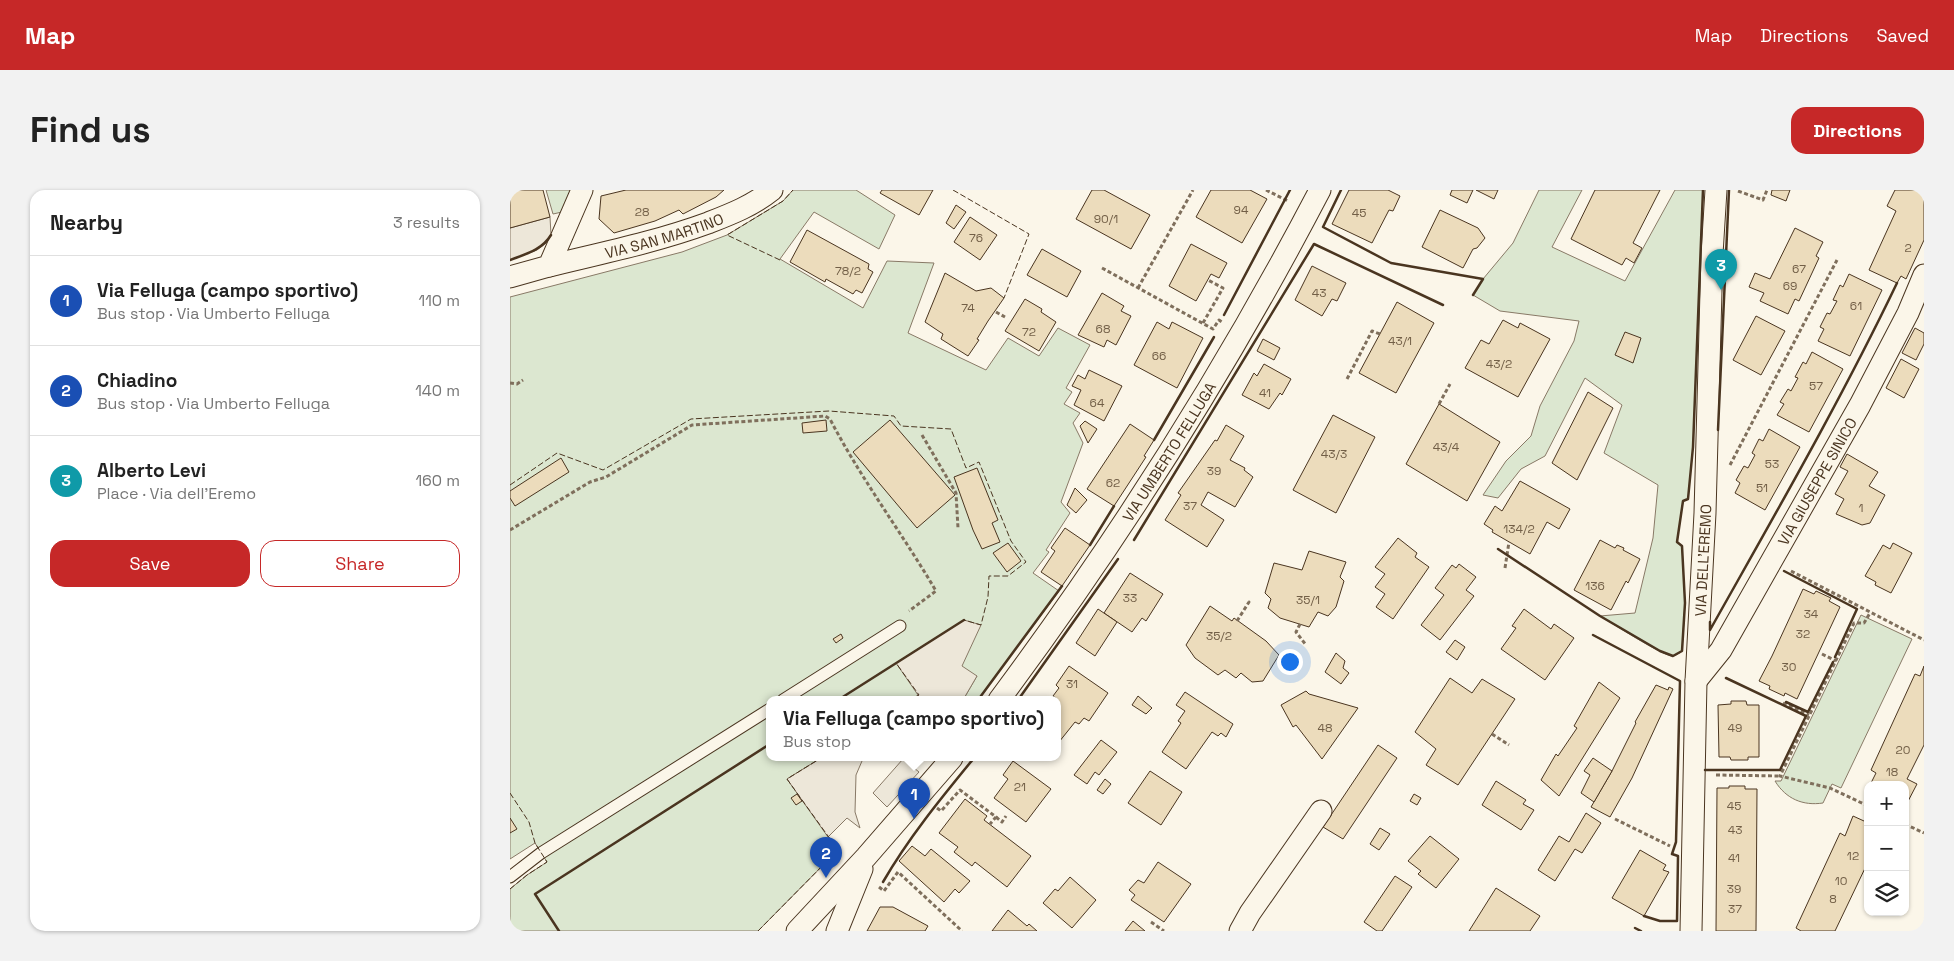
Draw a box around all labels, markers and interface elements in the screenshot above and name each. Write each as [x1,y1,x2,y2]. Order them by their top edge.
text: Map [25,20,75,51]
text: Map [1695,24,1732,47]
text: Directions [1760,24,1849,47]
text: Saved [1877,24,1929,47]
button: Directions [1791,107,1924,154]
text: Find us [30,108,151,152]
house number: 94 [1234,202,1249,218]
house number: 28 [635,204,649,220]
house number: 45 [1352,205,1366,221]
street label: VIA SAN MARTINO [603,208,726,262]
text: Nearby [50,209,123,236]
house number: 90/1 [1094,211,1118,227]
text: 3 results [393,212,460,233]
house number: 76 [969,230,983,246]
house number: 2 [1904,240,1912,256]
pin: 3 [1705,249,1737,290]
house number: 67 [1792,261,1806,277]
house number: 78/2 [835,263,861,279]
text: Via Felluga (campo sportivo) [97,278,358,303]
house number: 69 [1783,278,1797,294]
house number: 43 [1312,285,1326,301]
text: 1 [62,290,70,311]
text: 110 m [418,290,460,311]
house number: 61 [1850,298,1862,314]
house number: 74 [961,300,975,316]
text: Bus stop · Via Umberto Felluga [97,303,330,324]
house number: 68 [1096,321,1110,337]
house number: 72 [1022,324,1036,340]
house number: 43/1 [1388,333,1412,349]
house number: 66 [1152,348,1166,364]
house number: 43/2 [1486,356,1512,372]
text: Chiadino [97,368,177,393]
street label: VIA UMBERTO FELLUGA [1118,378,1220,525]
house number: 57 [1809,378,1823,394]
text: 2 [61,380,71,401]
text: 140 m [415,380,460,401]
house number: 41 [1259,385,1271,401]
text: Bus stop · Via Umberto Felluga [97,393,330,414]
house number: 64 [1090,395,1105,411]
street label: VIA GIUSEPPE SINICO [1773,414,1861,548]
house number: 43/4 [1433,439,1460,455]
house number: 43/3 [1321,446,1347,462]
house number: 53 [1765,456,1779,472]
text: Alberto Levi [97,458,206,483]
house number: 39 [1207,463,1221,479]
text: 3 [61,470,71,491]
text: 160 m [415,470,460,491]
house number: 62 [1106,475,1120,491]
house number: 51 [1756,480,1768,496]
text: Place · Via dell'Eremo [97,483,256,504]
house number: 37 [1183,498,1197,514]
house number: 1 [1858,500,1864,516]
street label: VIA DELL'EREMO [1690,504,1715,617]
house number: 134/2 [1503,521,1535,537]
button: Save [50,540,250,587]
button: Share [260,540,460,587]
house number: 136 [1585,578,1605,594]
house number: 33 [1123,590,1137,606]
house number: 35/1 [1296,592,1320,608]
house number: 34 [1804,606,1819,622]
house number: 32 [1796,626,1810,642]
house number: 35/2 [1206,628,1232,644]
your location [1277,649,1303,675]
house number: 30 [1782,659,1796,675]
house number: 31 [1066,676,1078,692]
popup [766,696,1061,761]
text: Via Felluga (campo sportivo) [783,706,1044,731]
house number: 48 [1318,720,1332,736]
house number: 49 [1728,720,1742,736]
text: Bus stop [783,731,851,752]
house number: 20 [1896,742,1910,758]
house number: 18 [1886,764,1898,780]
pin: 1 [898,778,930,819]
house number: 21 [1014,779,1026,795]
map controls [1864,781,1909,916]
button: + [1864,781,1909,826]
house number: 45 [1727,798,1741,814]
house number: 43 [1728,822,1742,838]
button: − [1864,826,1909,871]
pin: 2 [810,837,842,878]
house number: 12 [1847,848,1859,864]
house number: 41 [1728,850,1740,866]
button: layers [1864,871,1909,916]
house number: 10 [1835,873,1847,889]
house number: 39 [1727,881,1741,897]
house number: 8 [1829,891,1837,907]
house number: 37 [1728,901,1742,917]

